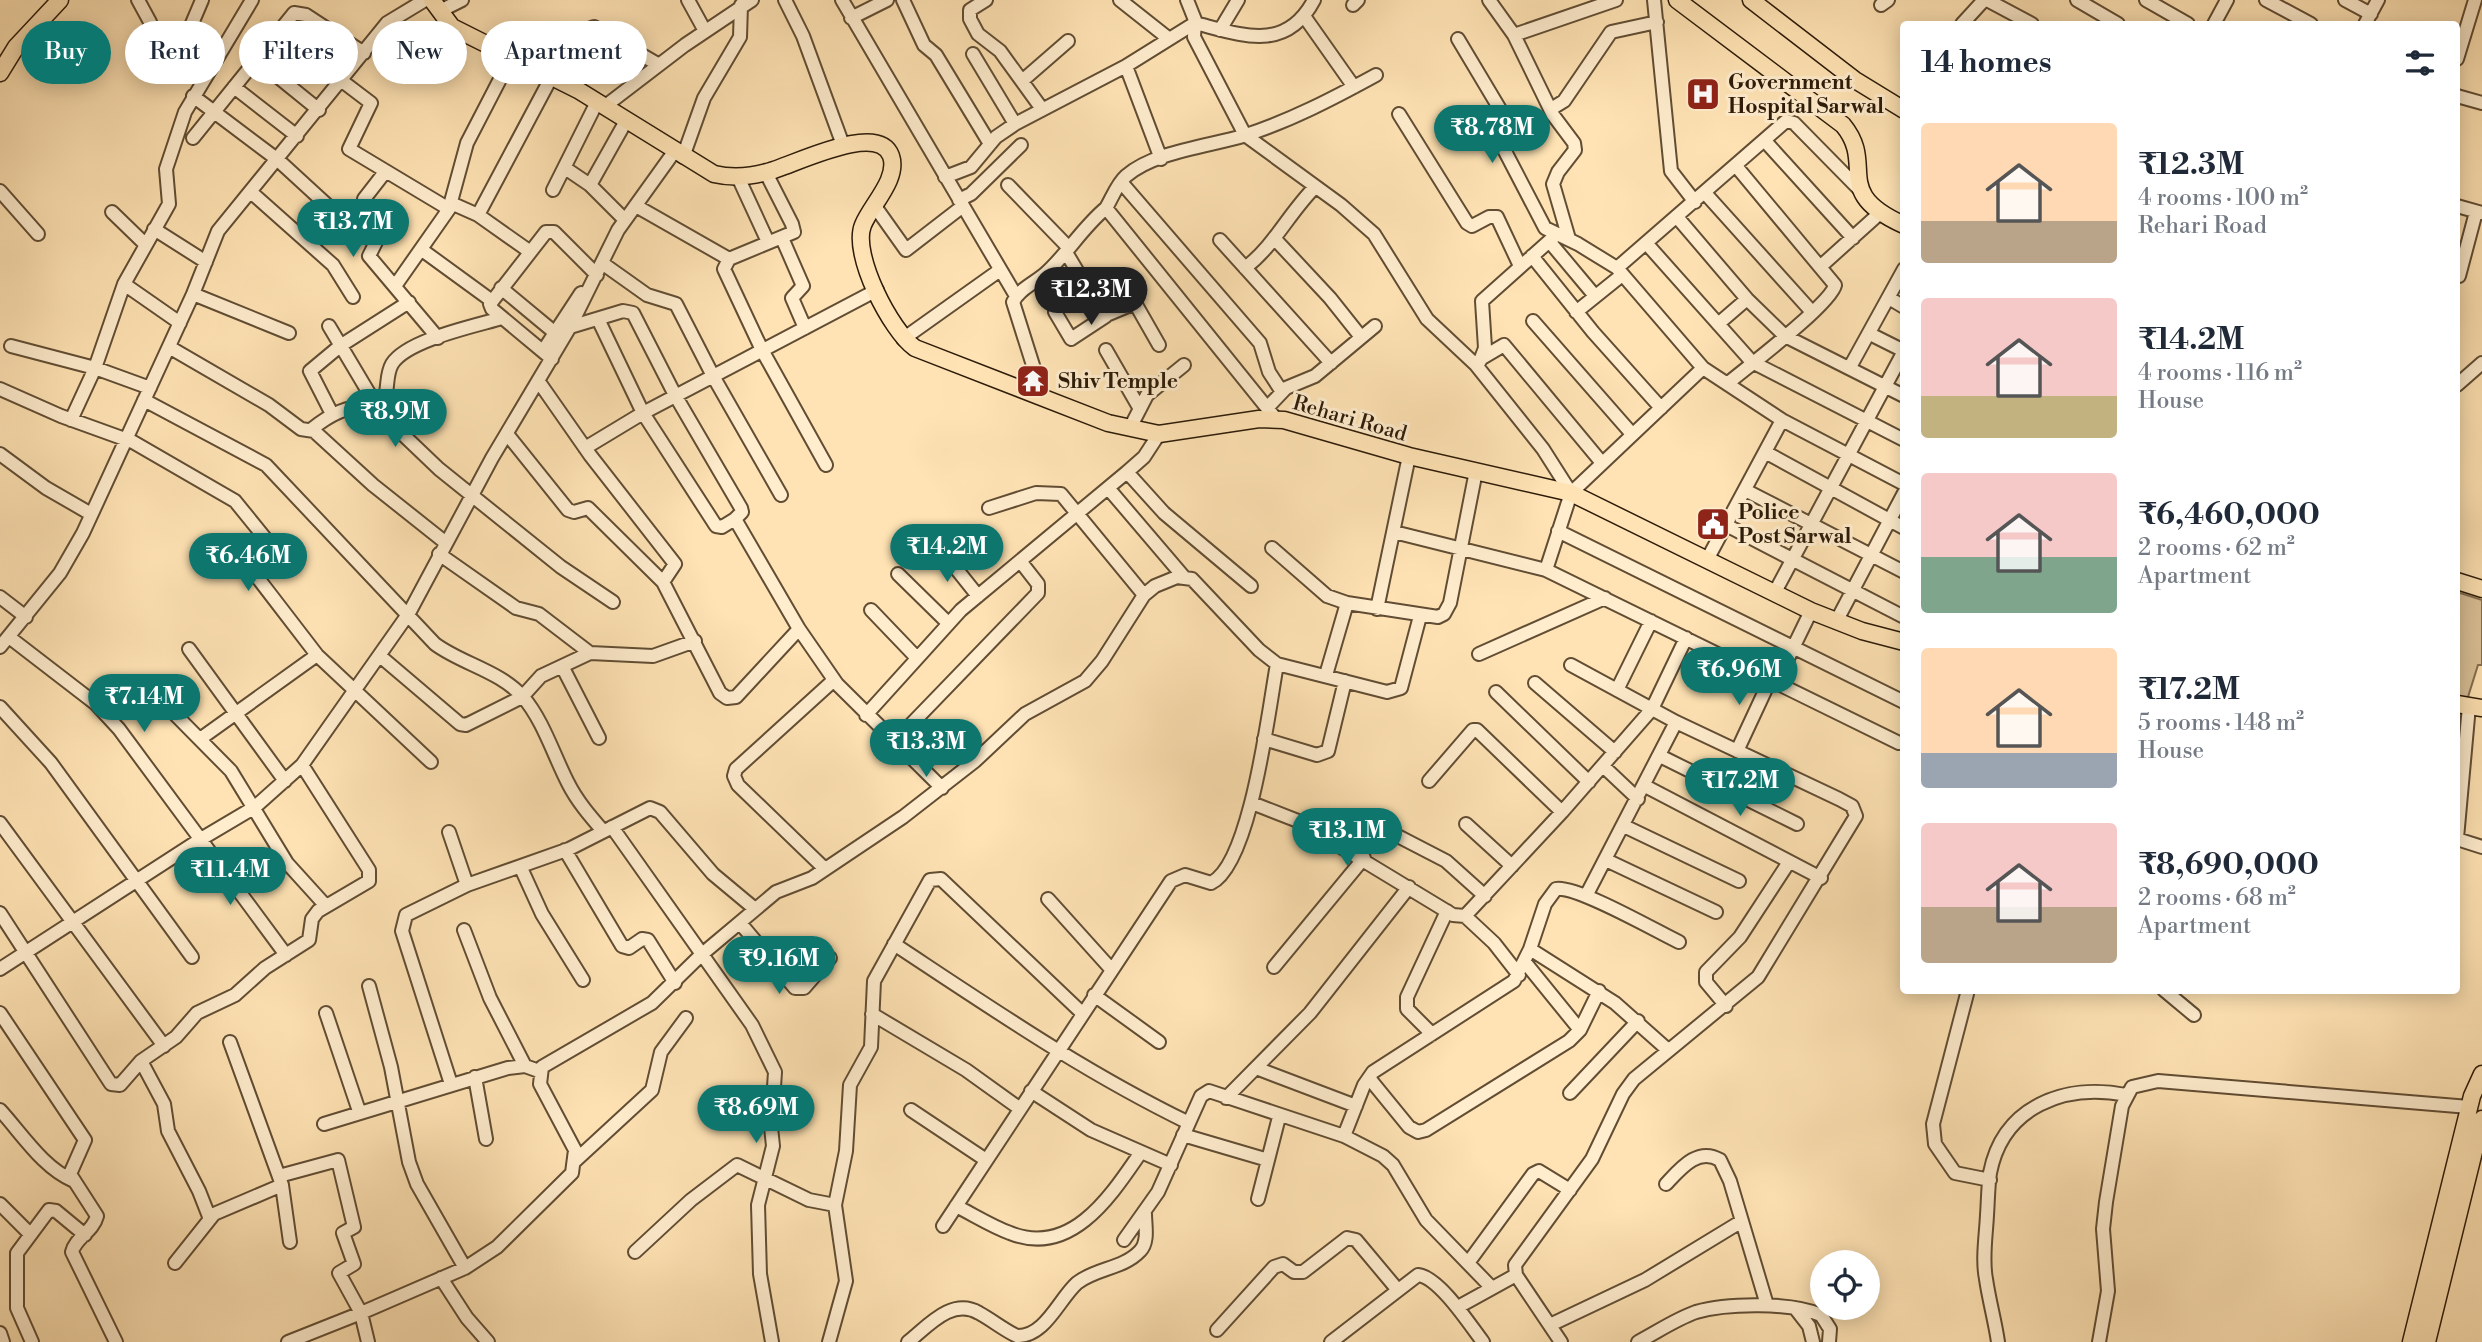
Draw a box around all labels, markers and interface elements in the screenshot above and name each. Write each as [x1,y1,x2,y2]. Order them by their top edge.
chip: Buy [21,21,111,84]
chip: Rent [125,21,225,84]
chip: Filters [239,21,358,84]
chip: New [372,21,467,84]
chip: Apartment [481,21,647,84]
text: 14 homes [1921,44,2052,82]
icon: filters [2401,44,2439,82]
place label: Government Hospital Sarwal [1728,70,1884,120]
hospital icon: Government Hospital Sarwal [1684,75,1722,113]
pin: ₹8.78M [1435,106,1549,165]
text: ₹8.78M [1450,114,1534,142]
text: ₹12.3M [2138,146,2244,184]
icon: home [1977,151,2061,235]
text: 4 rooms · 100 m² [2138,184,2308,212]
pin: ₹13.7M [296,200,410,259]
text: ₹13.7M [313,208,393,236]
text: Rehari Road [2138,212,2267,240]
pin: ₹12.3M [1034,268,1148,327]
text: ₹12.3M [1050,276,1132,304]
text: ₹14.2M [2138,321,2244,359]
icon: home [1977,326,2061,410]
text: 4 rooms · 116 m² [2138,359,2302,387]
temple icon: Shiv Temple [1014,362,1052,400]
place label: Shiv Temple [1058,369,1178,395]
text: House [2138,387,2204,415]
pin: ₹8.9M [346,390,444,449]
street label: Rehari Road [1290,390,1410,448]
text: ₹8.9M [360,398,430,426]
text: ₹6,460,000 [2138,496,2320,534]
place label: Police Post Sarwal [1738,500,1851,550]
icon: home [1977,501,2061,585]
public building icon: Police Post Sarwal [1694,505,1732,543]
pin: ₹14.2M [890,524,1004,584]
text: ₹14.2M [906,533,988,561]
pin: ₹6.46M [191,534,305,593]
text: 2 rooms · 62 m² [2138,534,2295,562]
text: ₹6.46M [205,542,291,570]
text: Apartment [2138,562,2251,590]
pin: ₹6.96M [1682,648,1796,707]
text: ₹6.96M [1697,656,1782,684]
text: ₹17.2M [2138,671,2240,709]
pin: ₹7.14M [87,674,201,734]
icon: home [1977,676,2061,760]
text: ₹7.14M [104,683,184,711]
text: 5 rooms · 148 m² [2138,709,2304,737]
pin: ₹13.3M [869,720,983,779]
text: ₹13.3M [886,728,966,756]
text: House [2138,737,2204,765]
pin: ₹17.2M [1683,758,1797,818]
text: ₹17.2M [1701,767,1779,795]
pin: ₹13.1M [1290,808,1404,868]
text: ₹13.1M [1308,817,1386,845]
text: ₹8,690,000 [2138,846,2319,884]
pin: ₹11.4M [173,848,287,907]
icon: home [1977,851,2061,935]
text: ₹11.4M [190,856,270,884]
text: 2 rooms · 68 m² [2138,884,2296,912]
text: Apartment [2138,912,2251,940]
pin: ₹9.16M [722,936,836,996]
text: ₹9.16M [739,945,819,973]
pin: ₹8.69M [699,1086,813,1145]
text: ₹8.69M [713,1094,799,1122]
map controls [1810,1250,1880,1320]
button: locate [1810,1250,1880,1320]

